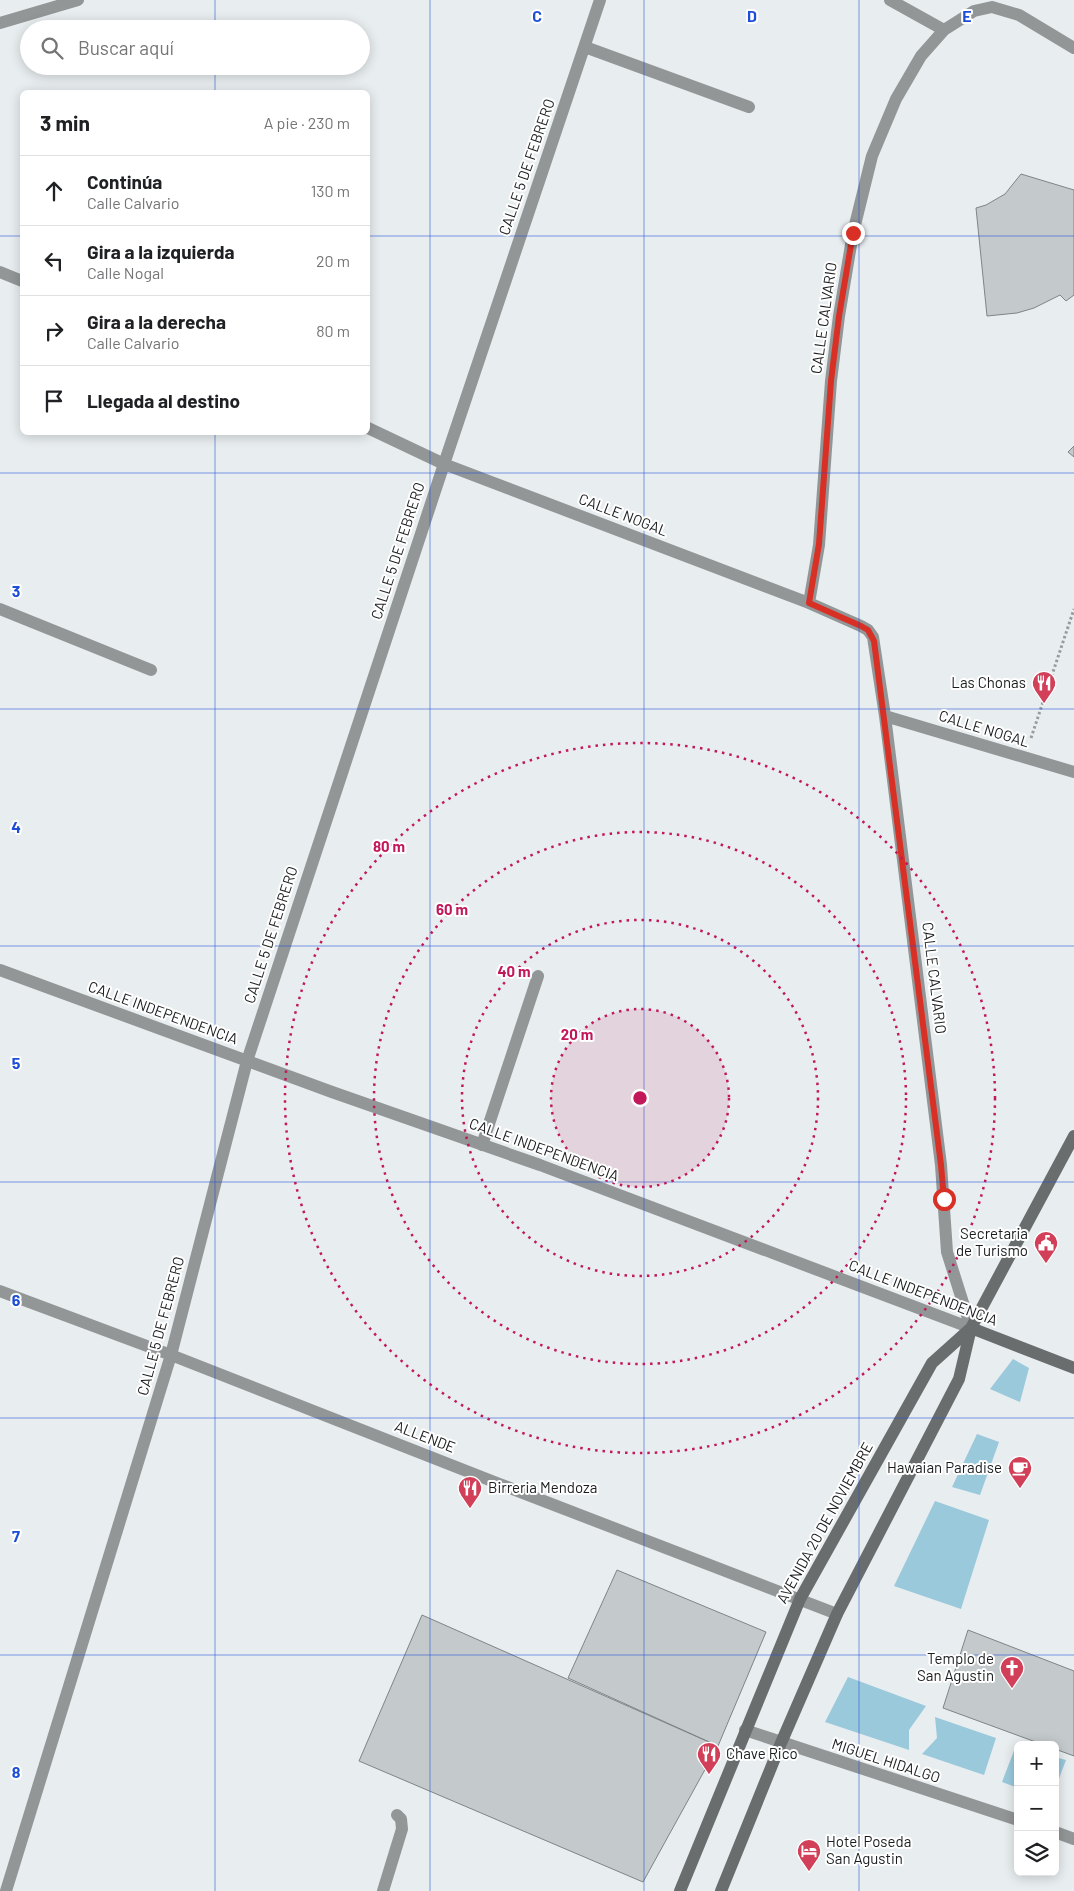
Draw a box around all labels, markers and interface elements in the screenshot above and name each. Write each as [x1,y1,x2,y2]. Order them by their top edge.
text: C [532,6,542,25]
text: D [747,6,757,25]
text: E [962,6,972,25]
search box [20,20,370,75]
icon: search [38,34,66,62]
text: Buscar aquí [78,36,174,59]
street label: CALLE 5 DE FEBRERO [494,96,558,237]
text: 3 min [40,110,90,135]
text: A pie · 230 m [264,113,350,132]
text: Continúa [87,170,162,193]
icon: ahead [40,177,68,205]
text: 130 m [311,181,350,200]
text: Calle Calvario [87,193,180,212]
route end [842,222,865,245]
text: Gira a la izquierda [87,240,235,263]
icon: left [40,247,68,275]
text: 20 m [316,251,350,270]
street label: CALLE CALVARIO [806,261,840,375]
text: Calle Nogal [87,263,164,282]
text: Gira a la derecha [87,310,226,333]
icon: right [40,317,68,345]
text: 80 m [316,321,350,340]
text: Calle Calvario [87,333,180,352]
icon: arrive [40,387,68,415]
text: Llegada al destino [87,389,240,412]
street label: CALLE 5 DE FEBRERO [366,480,428,622]
street label: CALLE NOGAL [576,489,670,539]
text: 3 [12,581,20,600]
restaurant icon: Las Chonas [1031,670,1057,704]
place label: Las Chonas [951,673,1026,691]
street label: CALLE NOGAL [937,706,1032,750]
text: 4 [11,817,21,836]
text: 80 m [373,837,405,855]
street label: CALLE 5 DE FEBRERO [239,864,301,1006]
text: 60 m [436,900,468,918]
street label: CALLE CALVARIO [919,921,951,1035]
text: 40 m [497,962,531,980]
street label: CALLE INDEPENDENCIA [86,977,241,1048]
text: 20 m [561,1025,593,1043]
text: 5 [12,1053,21,1072]
centre of rings [631,1089,649,1107]
street label: CALLE INDEPENDENCIA [467,1114,622,1185]
route start [933,1188,956,1211]
place label: Secretaria de Turismo [956,1224,1028,1259]
public building icon: Secretaria de Turismo [1033,1230,1059,1264]
street label: CALLE 5 DE FEBRERO [133,1254,187,1397]
street label: CALLE INDEPENDENCIA [846,1255,1000,1329]
text: 6 [12,1290,21,1309]
street label: ALLENDE [392,1416,458,1456]
street label: AVENIDA 20 DE NOVIEMBRE [772,1439,876,1606]
cafe icon: Hawaian Paradise [1007,1455,1033,1489]
place label: Hawaian Paradise [887,1458,1002,1476]
restaurant icon: Birreria Mendoza [457,1475,483,1509]
place label: Birreria Mendoza [488,1478,597,1496]
text: 7 [12,1526,20,1545]
place label: Templo de San Agustin [917,1649,994,1684]
church icon: Templo de San Agustin [999,1655,1025,1689]
street label: MIGUEL HIDALGO [830,1734,943,1786]
restaurant icon: Chave Rico [696,1741,722,1775]
map controls [1014,1741,1059,1876]
button: + [1014,1741,1059,1786]
place label: Chave Rico [726,1744,798,1762]
text: 8 [12,1762,21,1781]
button: − [1014,1786,1059,1831]
button: layers [1014,1831,1059,1876]
place label: Hotel Poseda San Agustin [826,1832,911,1867]
hotel icon: Hotel Poseda San Agustin [796,1838,822,1872]

